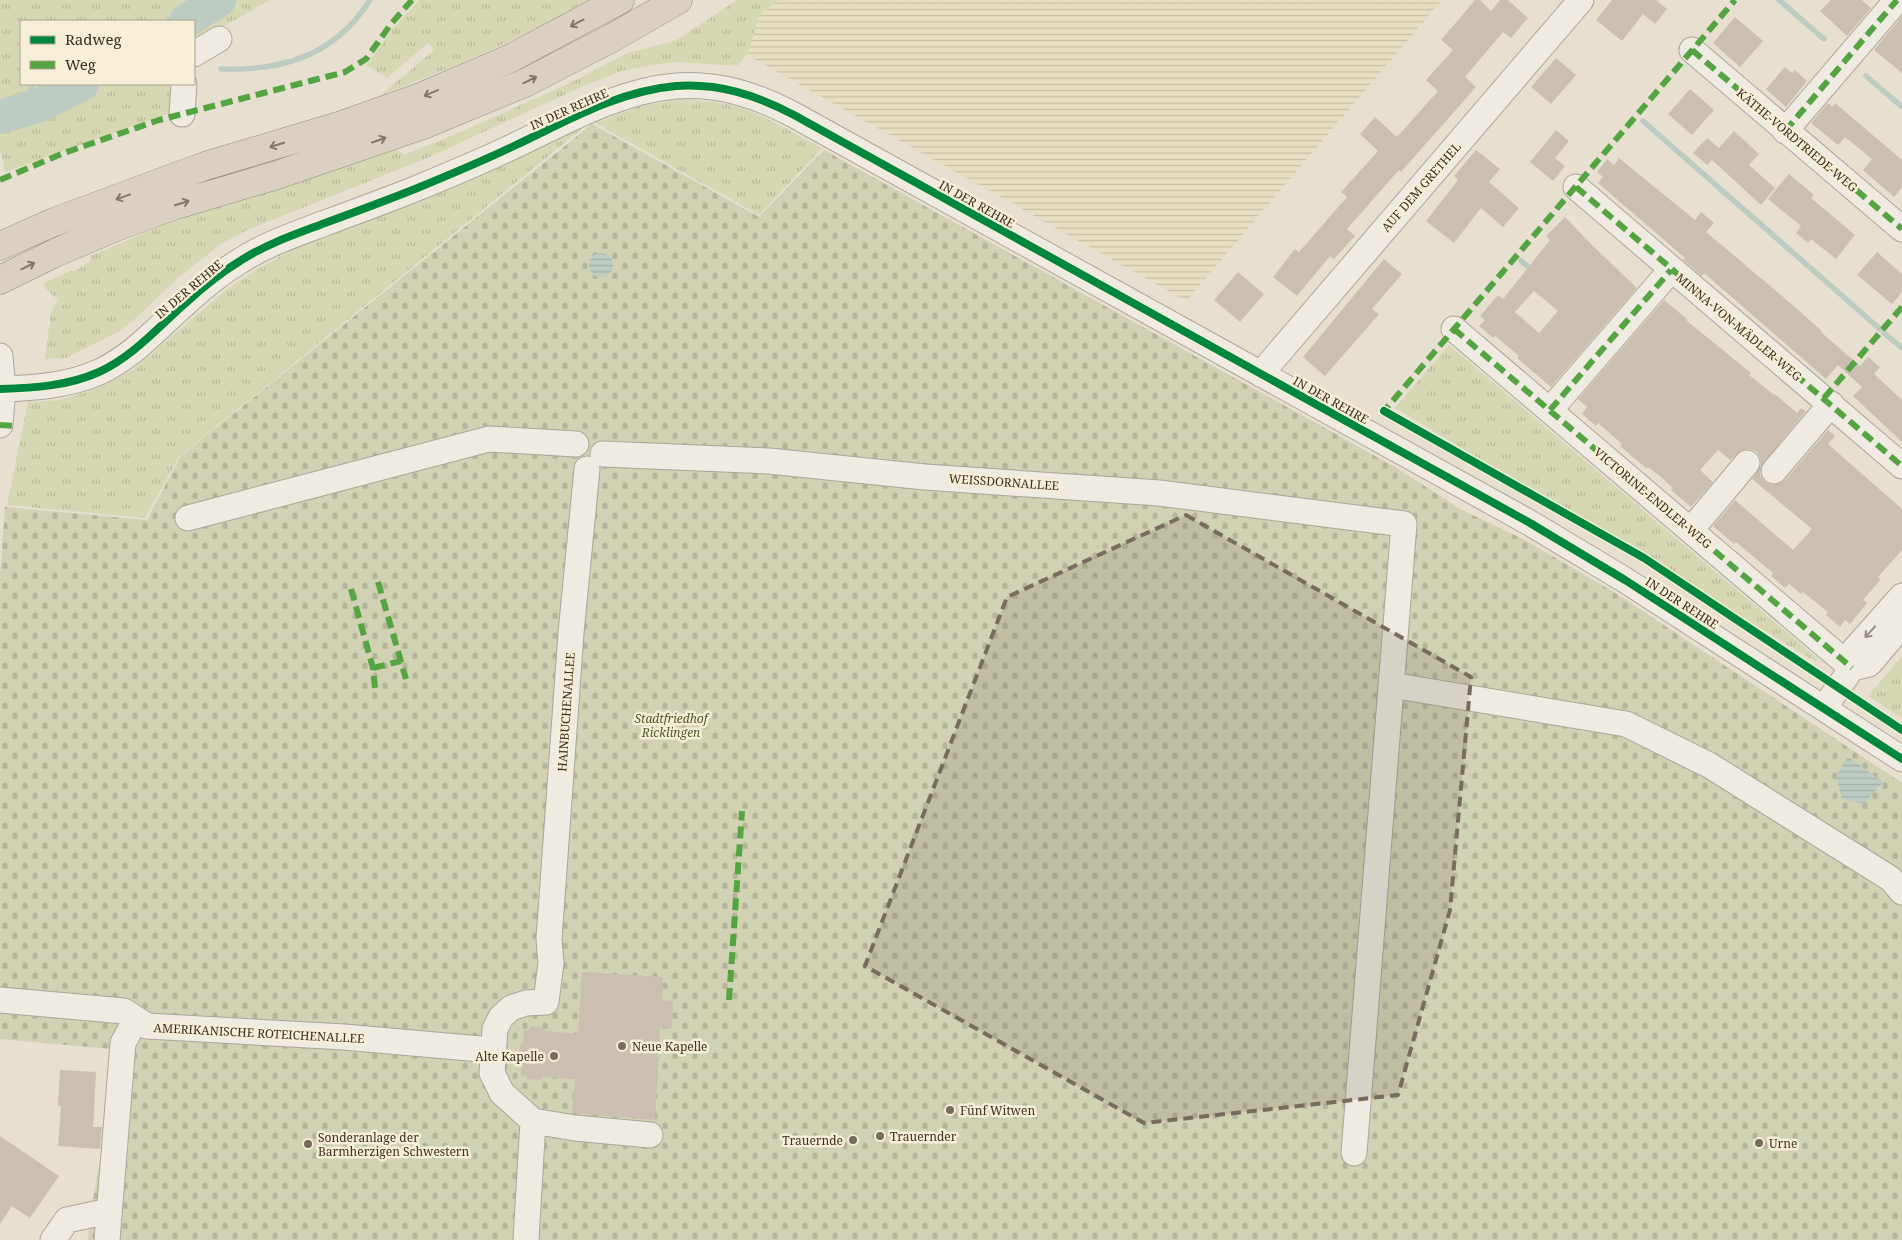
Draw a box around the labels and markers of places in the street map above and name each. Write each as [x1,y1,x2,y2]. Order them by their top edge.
place label: Neue Kapelle [632,1038,708,1055]
marker: Neue Kapelle [616,1040,628,1052]
place label: Alte Kapelle [475,1048,544,1065]
marker: Alte Kapelle [548,1050,560,1062]
place label: Fünf Witwen [960,1102,1035,1119]
marker: Fünf Witwen [944,1104,956,1116]
place label: Trauernder [890,1128,957,1145]
place label: Sonderanlage der Barmherzigen Schwestern [318,1129,470,1160]
marker: Trauernder [874,1130,886,1142]
place label: Trauernde [782,1132,843,1149]
marker: Trauernde [847,1134,859,1146]
place label: Urne [1769,1135,1797,1152]
marker: Urne [1753,1137,1765,1149]
marker: Sonderanlage der Barmherzigen Schwestern [302,1138,314,1150]

